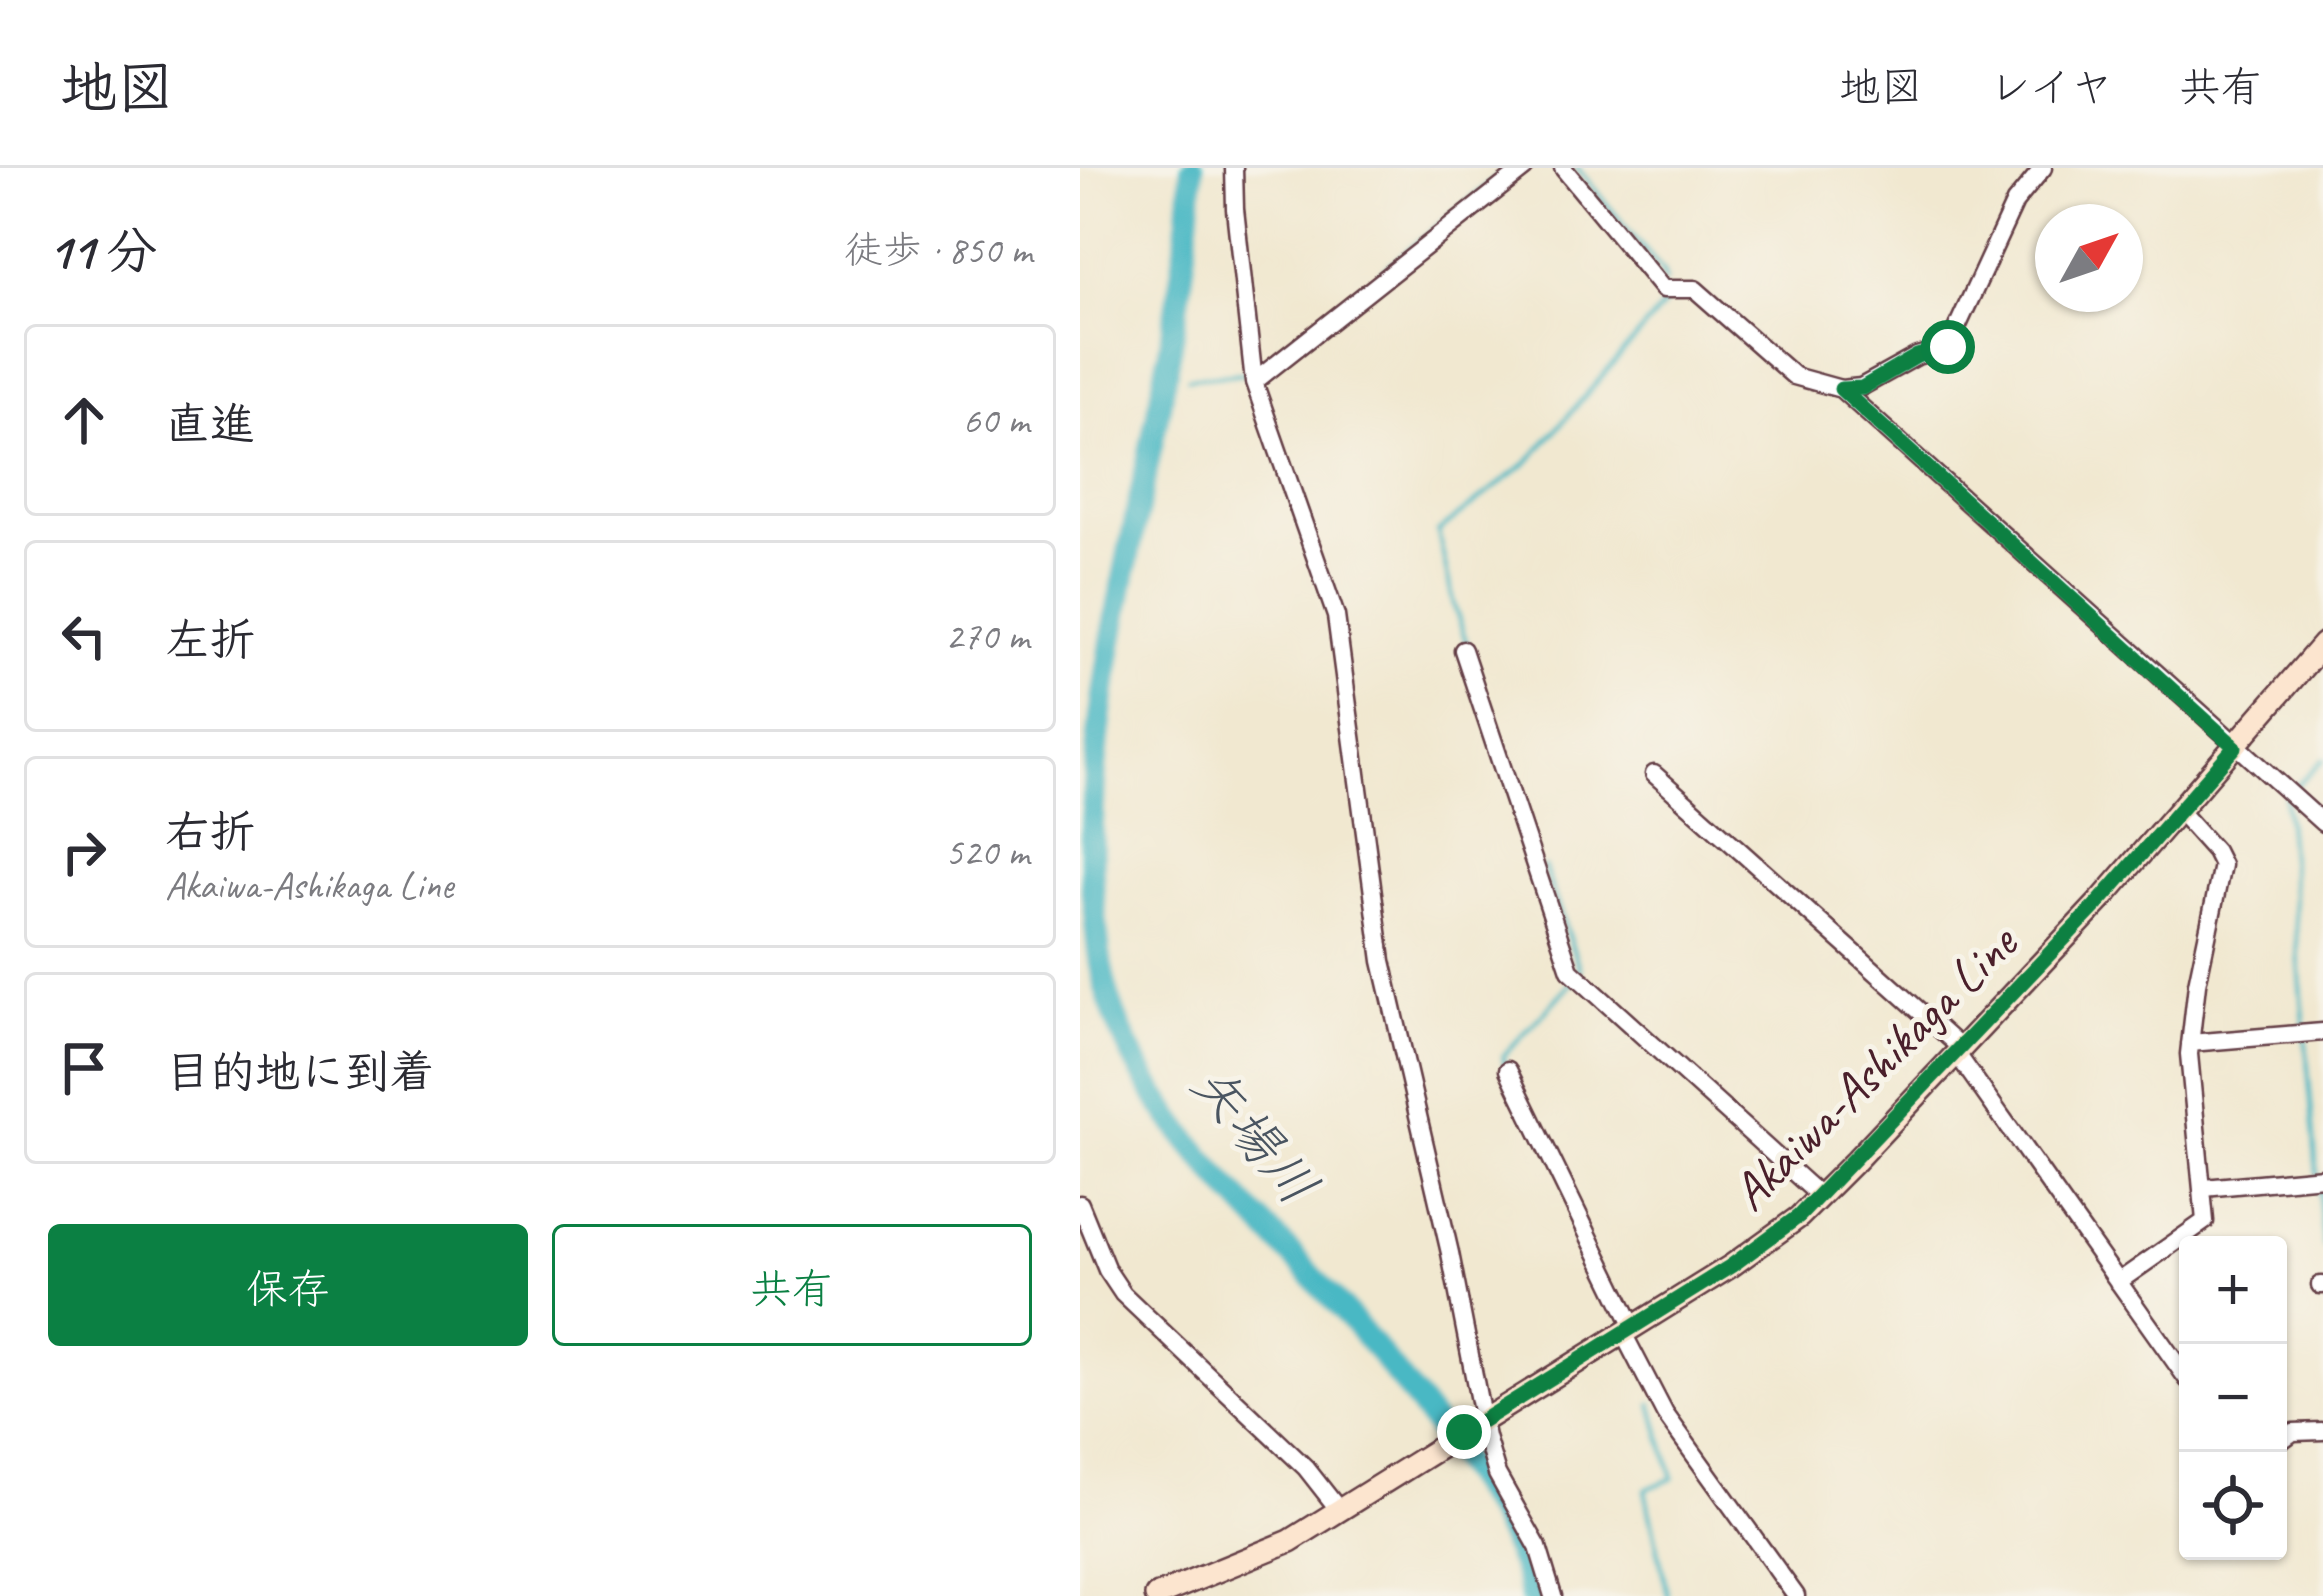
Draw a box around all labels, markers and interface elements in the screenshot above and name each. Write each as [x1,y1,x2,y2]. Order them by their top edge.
text: 地図 [60,52,174,124]
text: 地図 [1839,61,1923,114]
text: レイヤ [1989,61,2113,114]
text: 共有 [2179,61,2263,114]
north arrow [2035,204,2143,312]
text: 11 分 [48,219,157,283]
text: 徒歩 · 850 m [844,226,1032,275]
route start [1921,320,1975,374]
icon: ahead [51,387,117,453]
text: 直進 [165,396,255,453]
text: 60 m [963,396,1029,445]
icon: left [51,603,117,669]
text: 左折 [165,612,255,669]
text: 270 m [945,612,1029,661]
text: 右折 [165,804,255,861]
icon: right [51,819,117,885]
text: 520 m [945,828,1029,877]
text: Akaiwa-Ashikaga Line [165,861,453,910]
street label: Akaiwa-Ashikaga Line [1718,909,2032,1224]
icon: arrive [51,1035,117,1101]
text: 目的地に到着 [165,1044,435,1101]
water label: 矢場川 [1176,1051,1332,1219]
button: 保存 [48,1224,528,1346]
button: 共有 [552,1224,1032,1346]
map controls [2179,1236,2287,1560]
button: + [2179,1236,2287,1344]
button: − [2179,1344,2287,1452]
route end [1437,1405,1491,1459]
button: locate [2179,1452,2287,1560]

